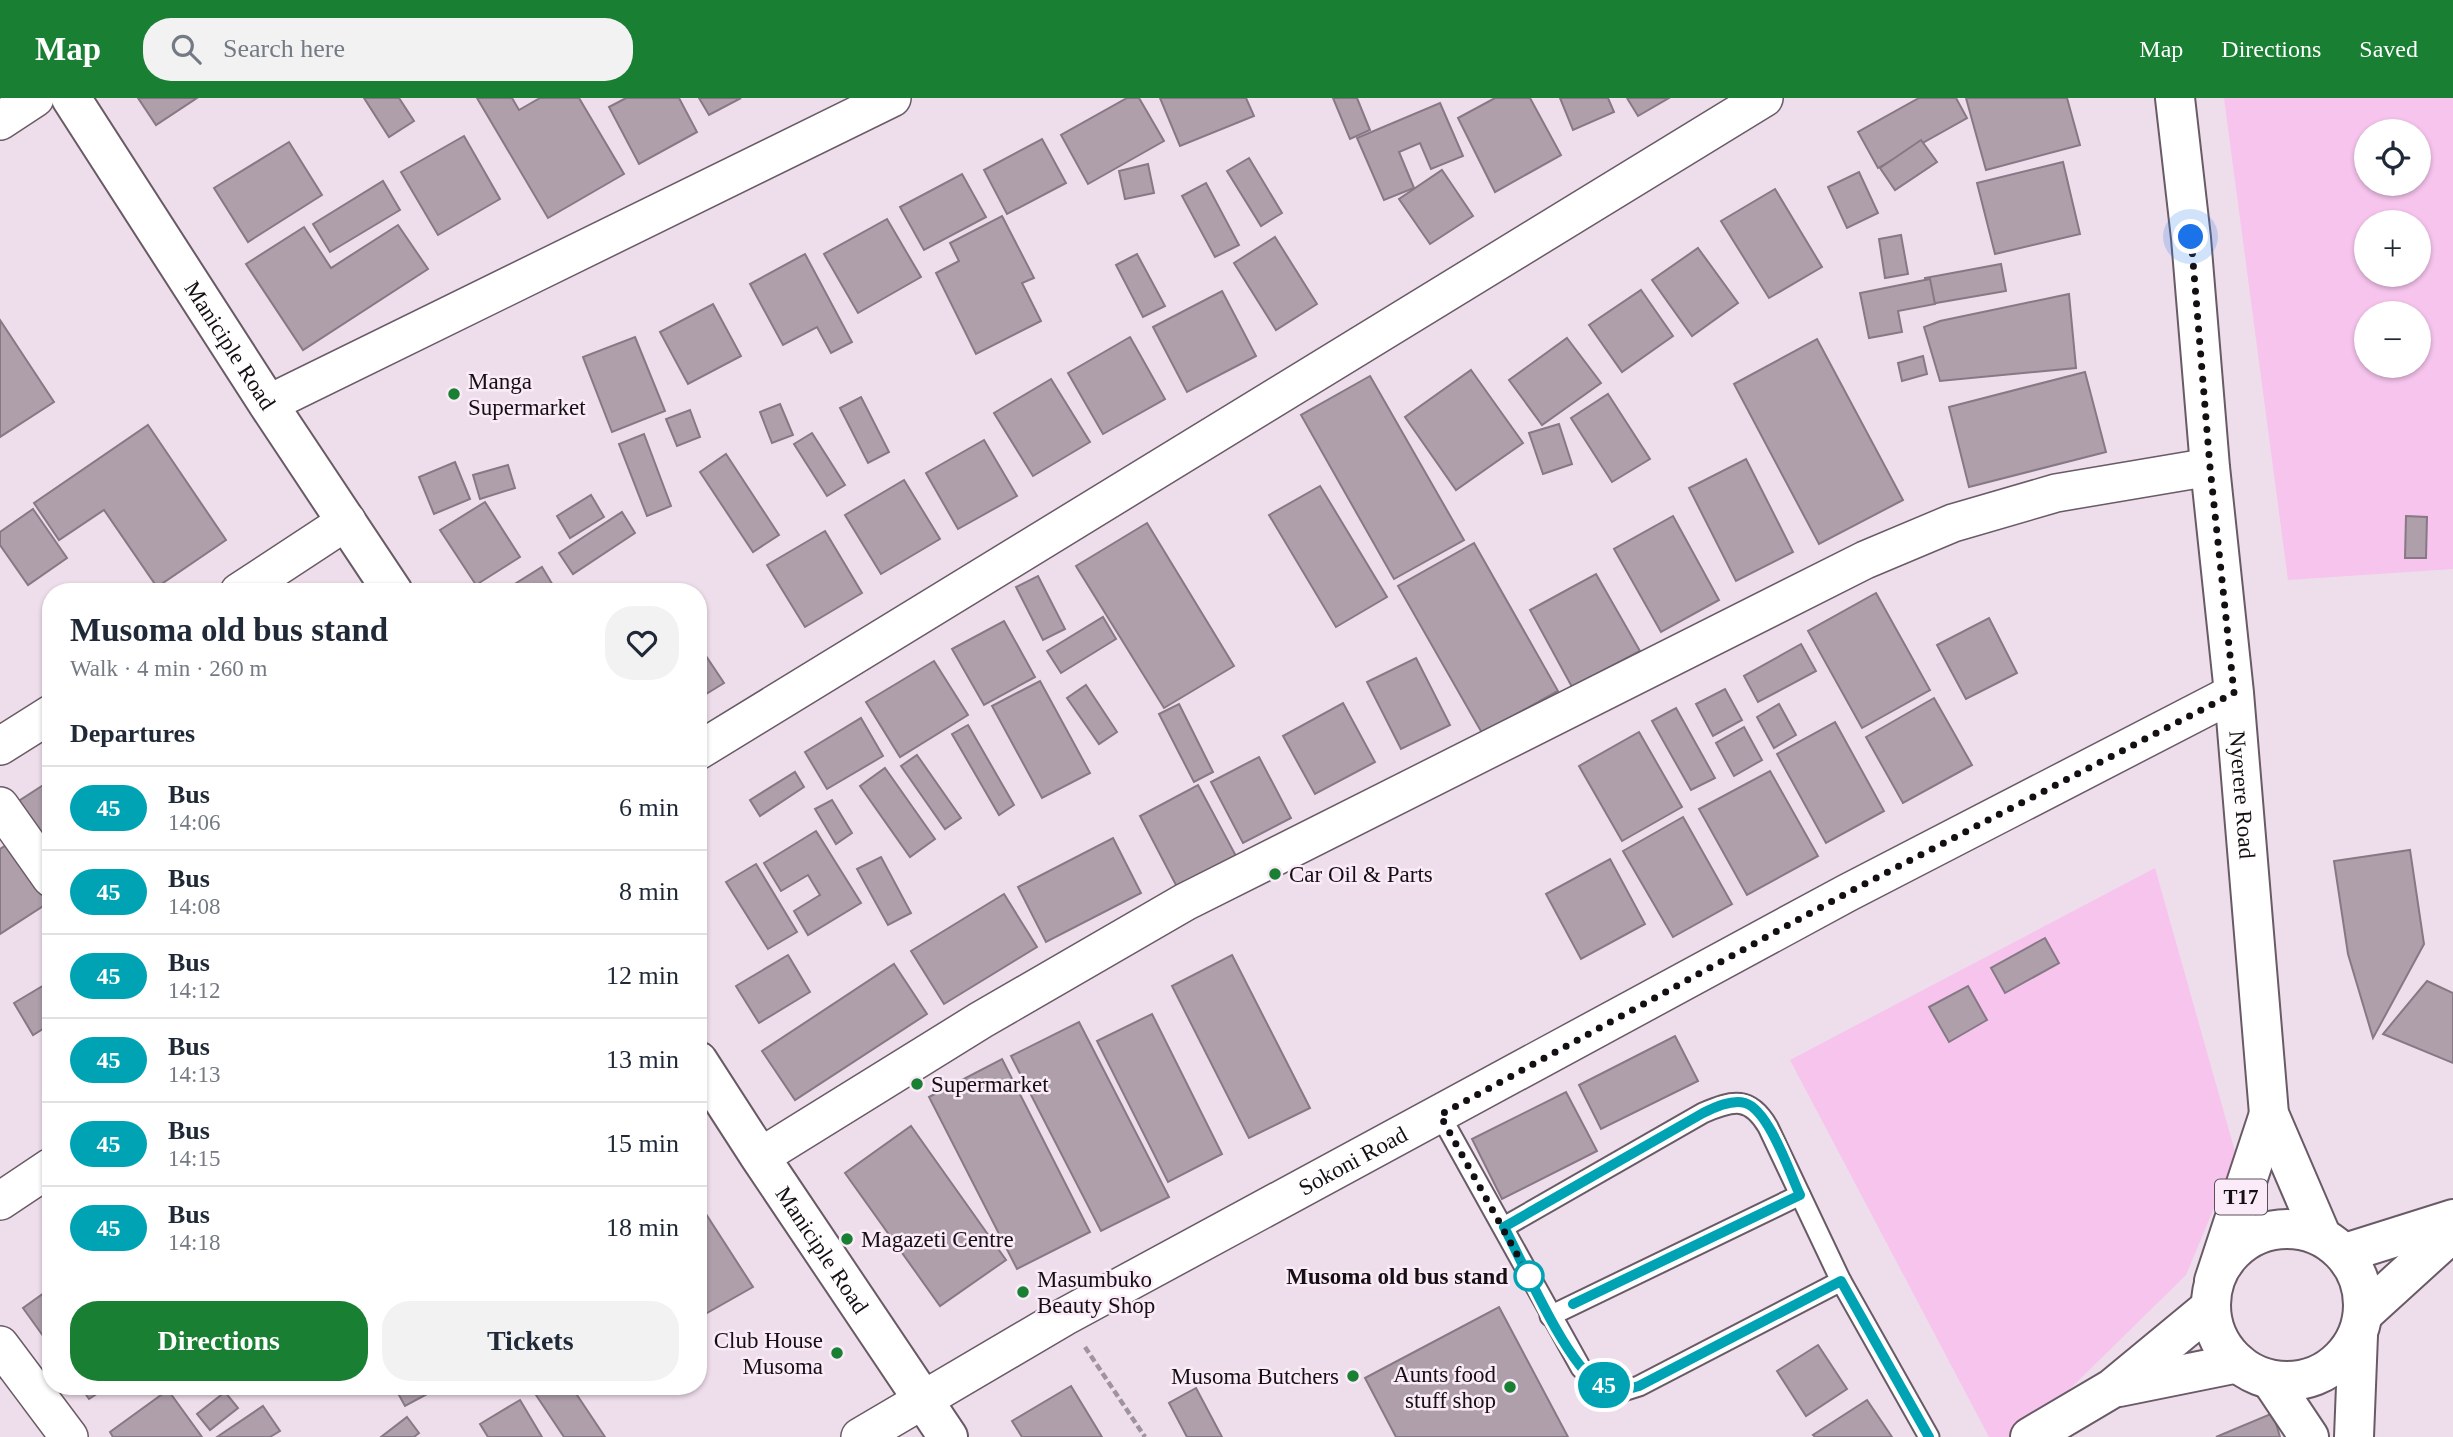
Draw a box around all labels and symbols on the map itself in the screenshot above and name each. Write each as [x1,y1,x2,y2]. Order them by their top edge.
your location [2173,219,2208,254]
street label: Maniciple Road [180,276,281,414]
place label: Manga Supermarket [468,369,586,420]
marker: Manga Supermarket [446,386,462,402]
street label: Nyerere Road [2225,730,2260,860]
place label: Car Oil & Parts [1289,862,1433,887]
marker: Car Oil & Parts [1267,866,1283,882]
place label: Supermarket [931,1072,1049,1097]
marker: Supermarket [909,1076,925,1092]
street label: Sokoni Road [1294,1121,1412,1200]
road number: T17 [2215,1180,2267,1214]
street label: Maniciple Road [771,1182,874,1318]
place label: Magazeti Centre [861,1227,1014,1252]
marker: Magazeti Centre [839,1231,855,1247]
marker: Musoma old bus stand [1514,1261,1544,1291]
place label: Musoma old bus stand [1286,1264,1508,1289]
place label: Masumbuko Beauty Shop [1037,1267,1155,1318]
marker: Masumbuko Beauty Shop [1015,1284,1031,1300]
place label: Club House Musoma [714,1328,823,1379]
marker: Club House Musoma [829,1345,845,1361]
place label: Aunts food stuff shop [1393,1362,1496,1413]
line badge: 45 [1572,1362,1636,1408]
place label: Musoma Butchers [1171,1364,1339,1389]
marker: Musoma Butchers [1345,1368,1361,1384]
marker: Aunts food stuff shop [1502,1379,1518,1395]

